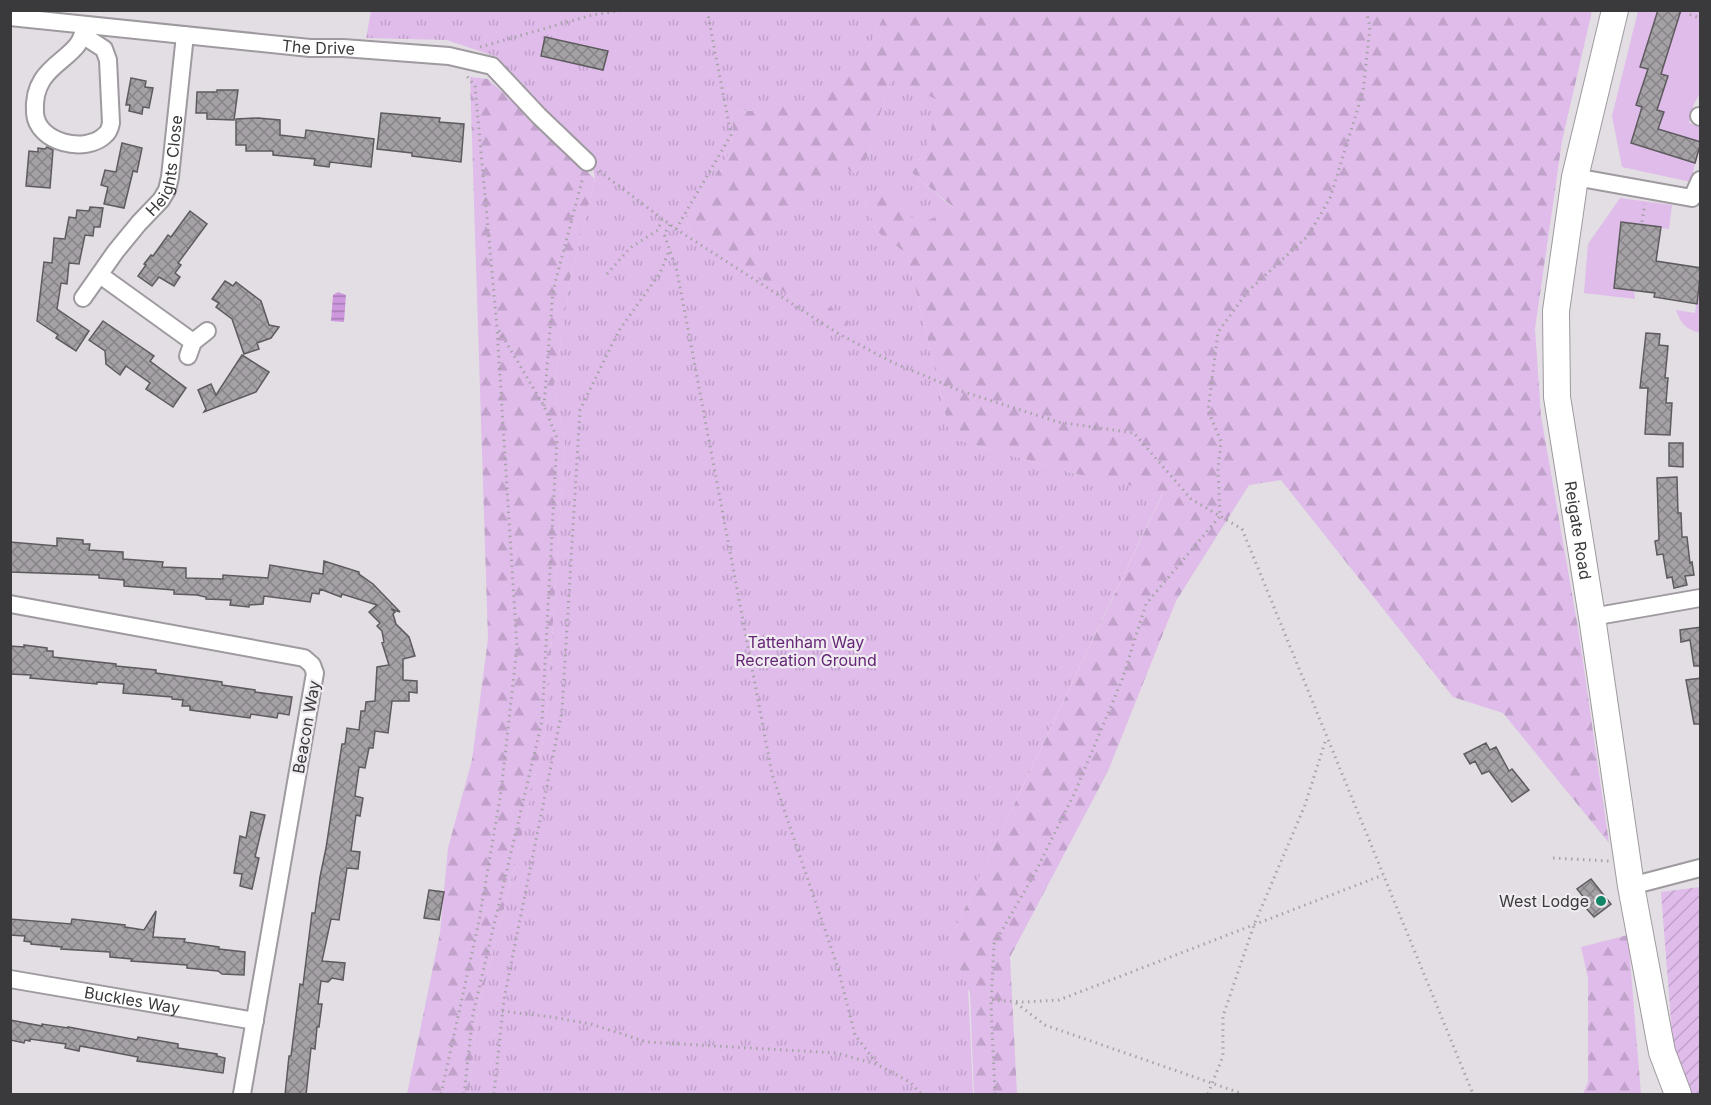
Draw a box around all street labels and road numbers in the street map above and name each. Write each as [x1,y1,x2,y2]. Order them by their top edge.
street label: The Drive [281,35,356,59]
street label: Heights Close [141,114,186,220]
street label: Reigate Road [1561,480,1596,581]
street label: Beacon Way [288,679,324,775]
street label: Buckles Way [83,982,182,1018]

